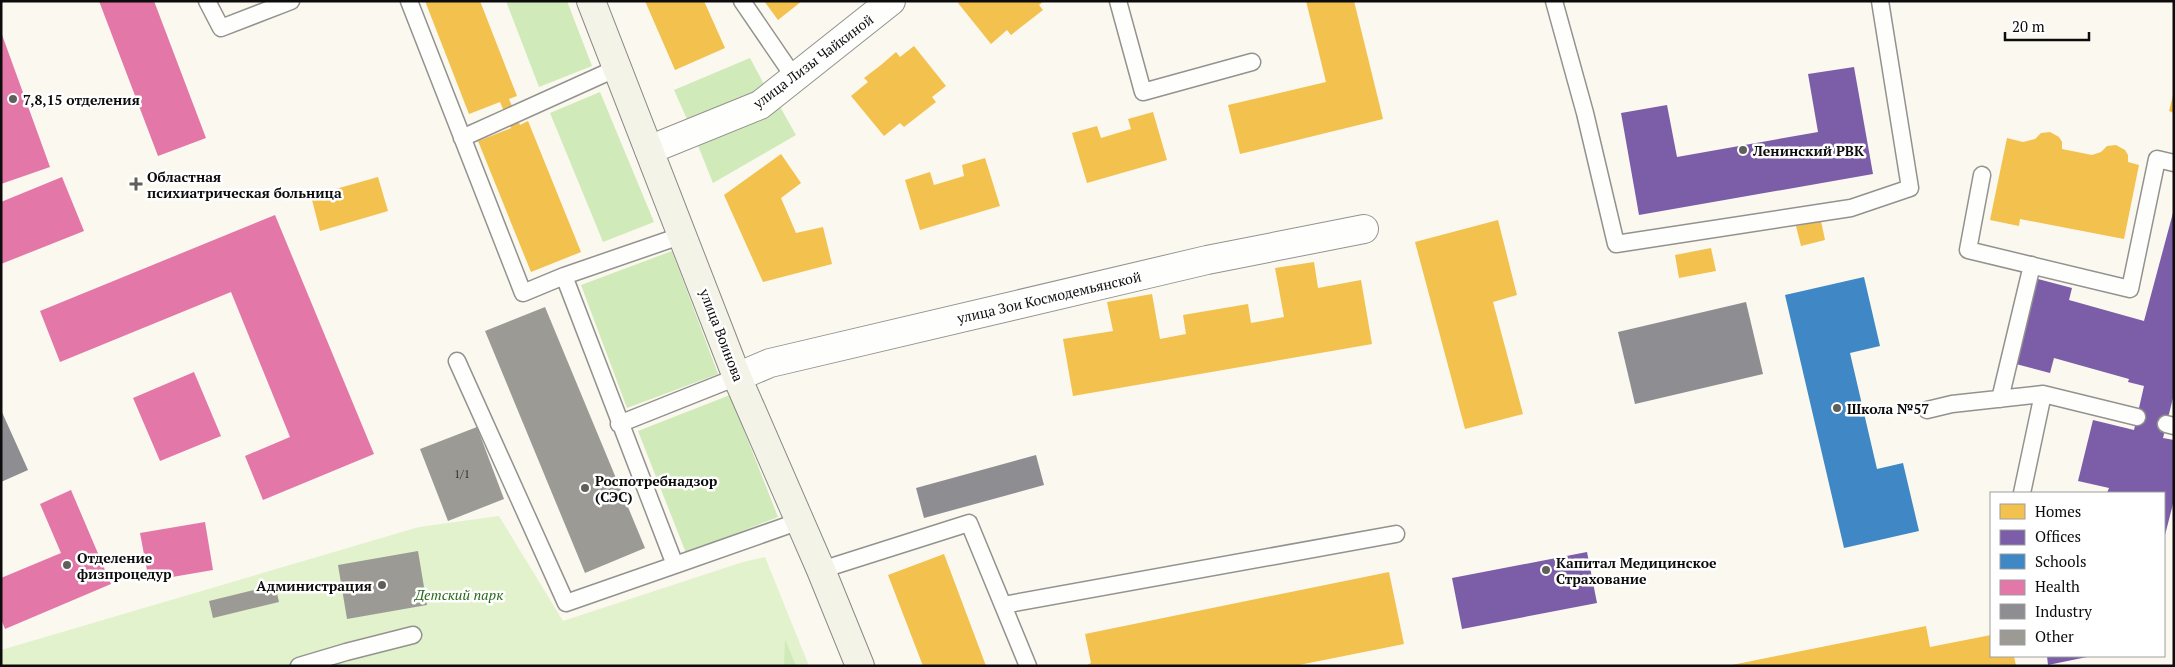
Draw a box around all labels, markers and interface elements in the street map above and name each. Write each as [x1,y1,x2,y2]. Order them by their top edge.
street label: улица Лизы Чайкиной [748,9,877,113]
scale bar [2005,10,2089,42]
text: 20 m [2012,16,2045,36]
place label: 7,8,15 отделения [23,90,140,109]
marker: 7,8,15 отделения [7,93,19,105]
place label: Ленинский РВК [1752,141,1864,160]
marker: Ленинский РВК [1737,144,1749,156]
place label: Областная психиатрическая больница [147,167,342,202]
marker: Областная психиатрическая больница [129,177,143,191]
street label: улица Зои Космодемьянской [954,266,1143,328]
street label: улица Воинова [695,285,748,384]
place label: Школа №57 [1847,399,1929,418]
marker: Школа №57 [1831,402,1843,414]
house number: 1/1 [454,467,470,481]
place label: Роспотребнадзор (СЭС) [595,471,718,506]
marker: Роспотребнадзор (СЭС) [579,482,591,494]
legend [1990,492,2165,657]
text: Homes [2035,501,2081,521]
text: Offices [2035,526,2081,546]
place label: Отделение физпроцедур [77,548,172,583]
text: Schools [2035,551,2086,571]
place label: Капитал Медицинское Страхование [1556,553,1717,588]
marker: Отделение физпроцедур [61,559,73,571]
marker: Капитал Медицинское Страхование [1540,564,1552,576]
place label: Администрация [256,576,372,595]
text: Health [2035,576,2080,596]
marker: Администрация [376,579,388,591]
park label: Детский парк [414,585,503,604]
text: Industry [2035,601,2092,621]
text: Other [2035,626,2074,646]

